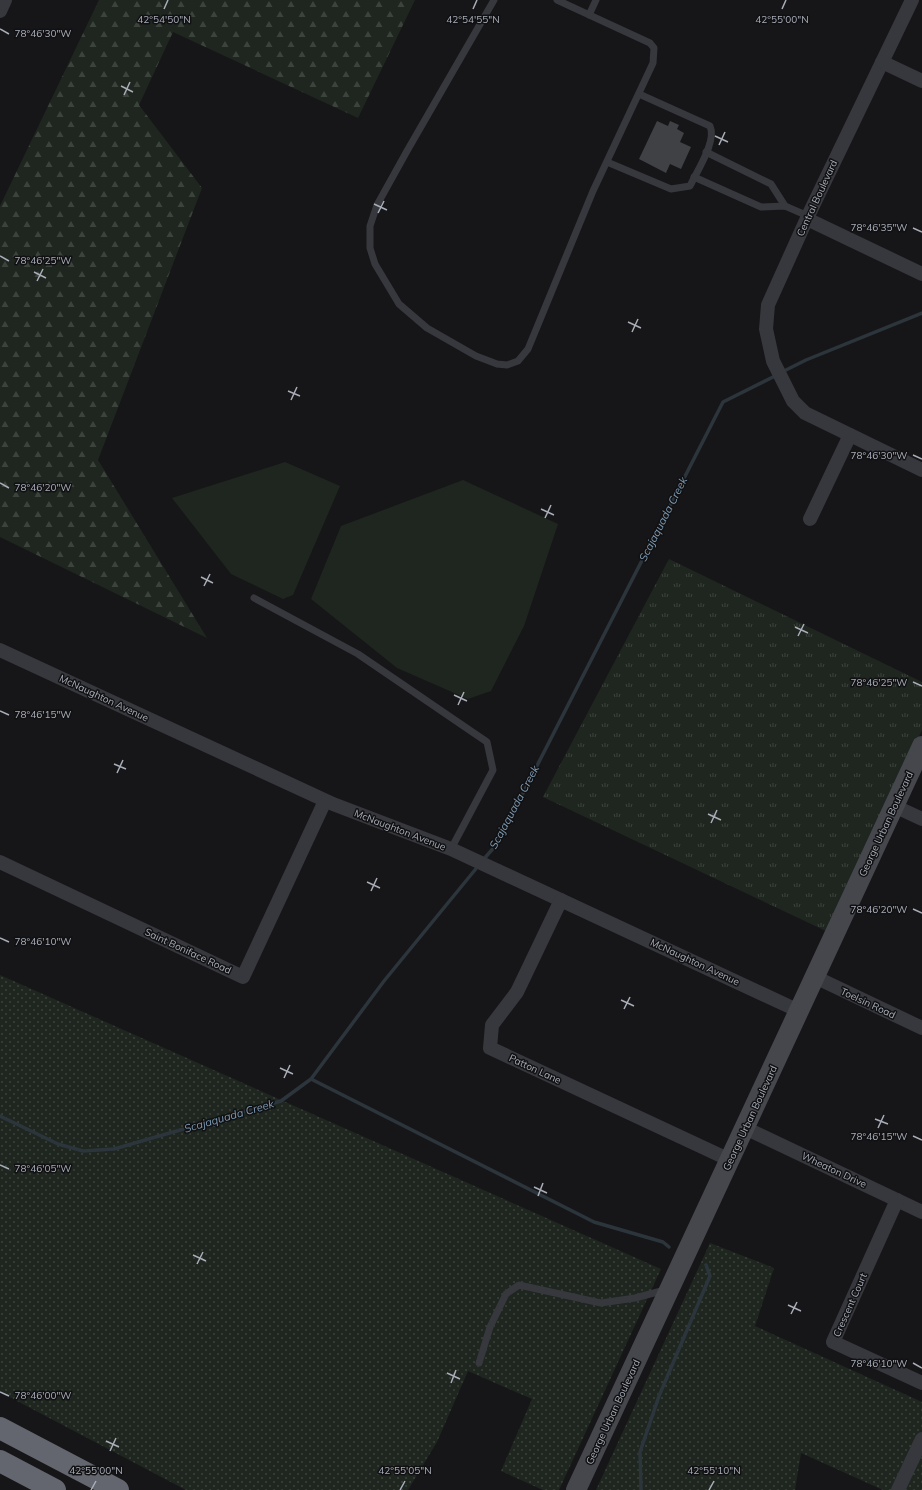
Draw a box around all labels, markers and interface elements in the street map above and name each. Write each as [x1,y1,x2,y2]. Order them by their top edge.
text: 42°54'50"N [137,13,191,26]
text: 42°54'55"N [446,13,500,26]
text: 42°55'00"N [755,13,809,26]
text: 78°46'30"W [15,27,71,40]
street label: Central Boulevard [794,158,840,238]
text: 78°46'35"W [851,221,907,234]
text: 78°46'25"W [15,254,71,267]
text: 78°46'30"W [851,449,907,462]
water label: Scajaquada Creek [636,474,690,564]
text: 78°46'20"W [15,481,71,494]
street label: McNaughton Avenue [57,672,151,724]
text: 78°46'25"W [851,676,907,689]
text: 78°46'15"W [15,708,71,721]
water label: Scajaquada Creek [486,762,542,851]
street label: George Urban Boulevard [856,769,916,879]
street label: McNaughton Avenue [352,807,448,853]
text: 78°46'20"W [851,903,907,916]
street label: Saint Boniface Road [143,925,233,977]
text: 78°46'10"W [15,935,71,948]
street label: McNaughton Avenue [648,936,742,988]
street label: Toelsin Road [838,985,898,1021]
street label: Patton Lane [507,1051,563,1087]
street label: George Urban Boulevard [720,1063,780,1173]
water label: Scajaquada Creek [182,1096,276,1136]
text: 78°46'15"W [851,1130,907,1143]
street label: Wheaton Drive [799,1149,869,1191]
text: 78°46'05"W [15,1162,71,1175]
street label: Crescent Court [830,1271,870,1339]
street label: George Urban Boulevard [583,1357,643,1467]
text: 78°46'10"W [851,1357,907,1370]
text: 78°46'00"W [15,1389,71,1402]
text: 42°55'00"N [69,1464,123,1477]
text: 42°55'05"N [378,1464,432,1477]
text: 42°55'10"N [687,1464,741,1477]

